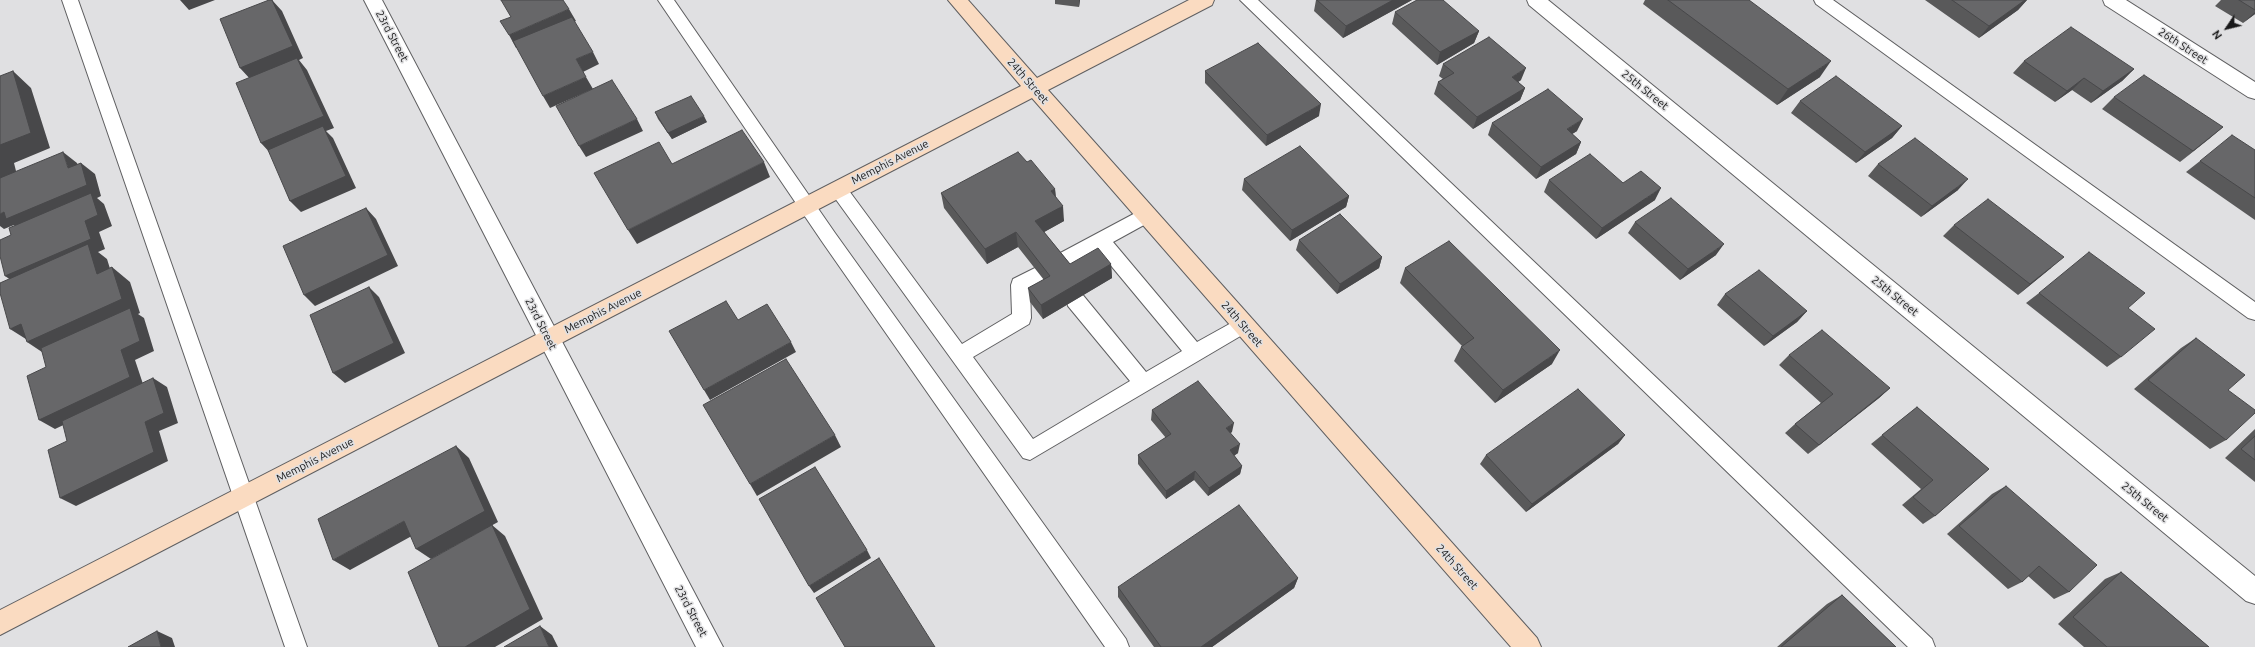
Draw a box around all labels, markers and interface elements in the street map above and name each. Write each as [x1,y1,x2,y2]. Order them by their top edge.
street label: 23rd Street [373,8,411,64]
north arrow [2207,8,2247,48]
street label: 26th Street [2156,25,2210,67]
text: N [2210,28,2224,42]
street label: 24th Street [1005,55,1051,107]
street label: 25th Street [1619,67,1671,113]
street label: Memphis Avenue [849,137,931,187]
street label: 25th Street [1869,273,1921,319]
street label: Memphis Avenue [562,286,644,336]
street label: 23rd Street [522,296,560,352]
street label: 24th Street [1219,298,1265,350]
street label: Memphis Avenue [274,435,356,485]
street label: 25th Street [2119,479,2171,525]
street label: 24th Street [1433,542,1481,592]
street label: 23rd Street [672,583,710,639]

